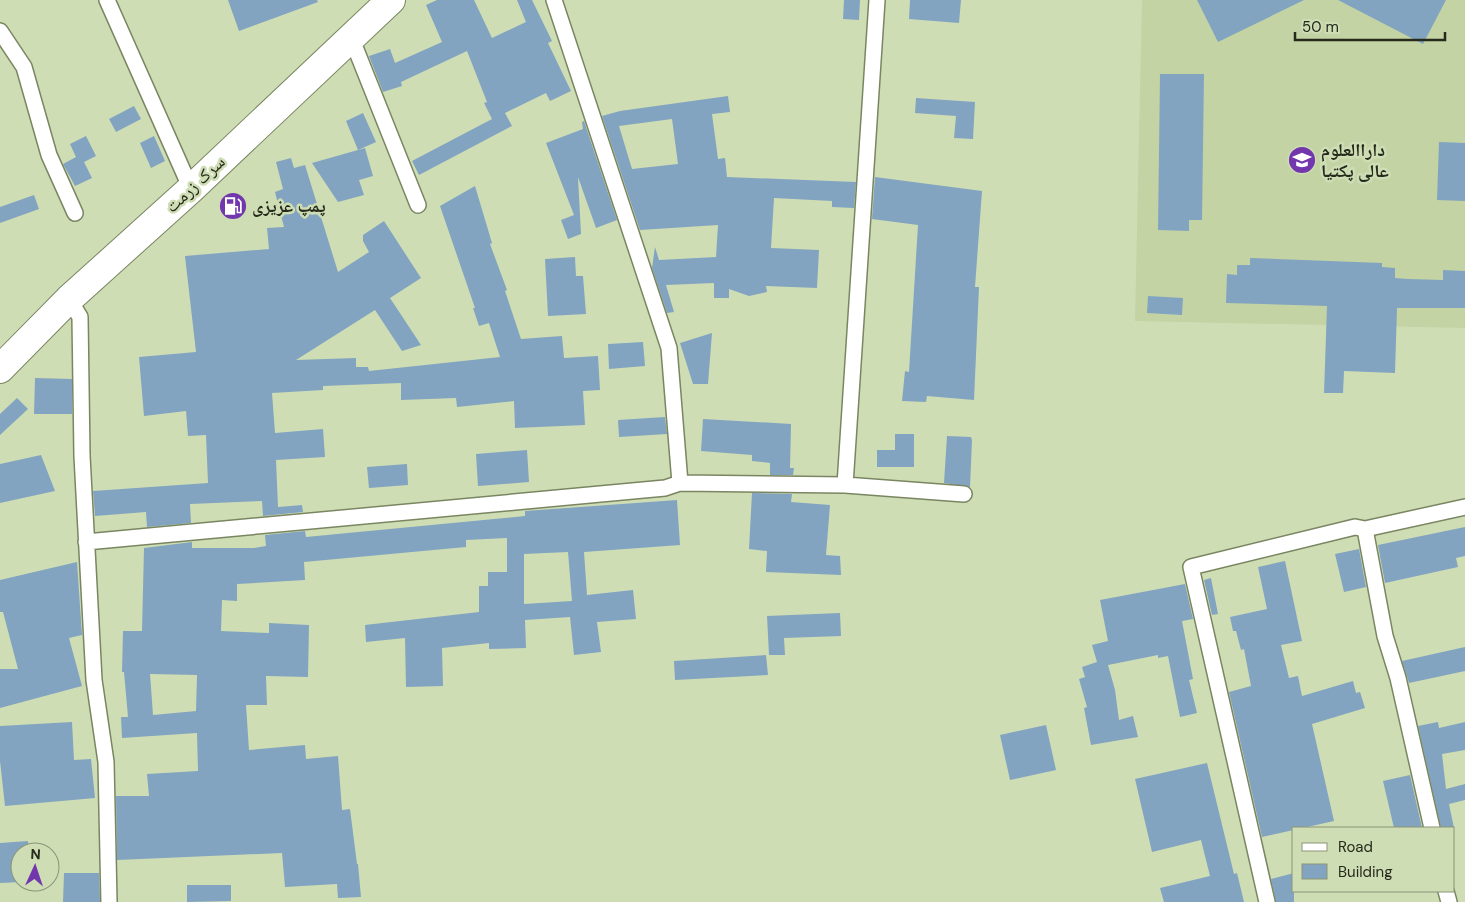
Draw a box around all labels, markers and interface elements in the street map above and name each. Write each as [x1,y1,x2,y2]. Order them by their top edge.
scale bar [1295,10,1445,42]
text: 50 m [1302,17,1339,37]
place label: داراالعلوم عالی پکتیا [1321,138,1389,183]
school or university icon: داراالعلوم عالی پکتیا [1287,145,1317,175]
street label: سرک زرمت [160,150,230,218]
fuel station icon: پمپ عزیزی [218,191,248,221]
place label: پمپ عزیزی [252,194,326,218]
legend [1292,827,1455,892]
text: Road [1338,837,1373,857]
north arrow [10,842,60,892]
text: N [30,845,41,863]
text: Building [1338,862,1393,882]

